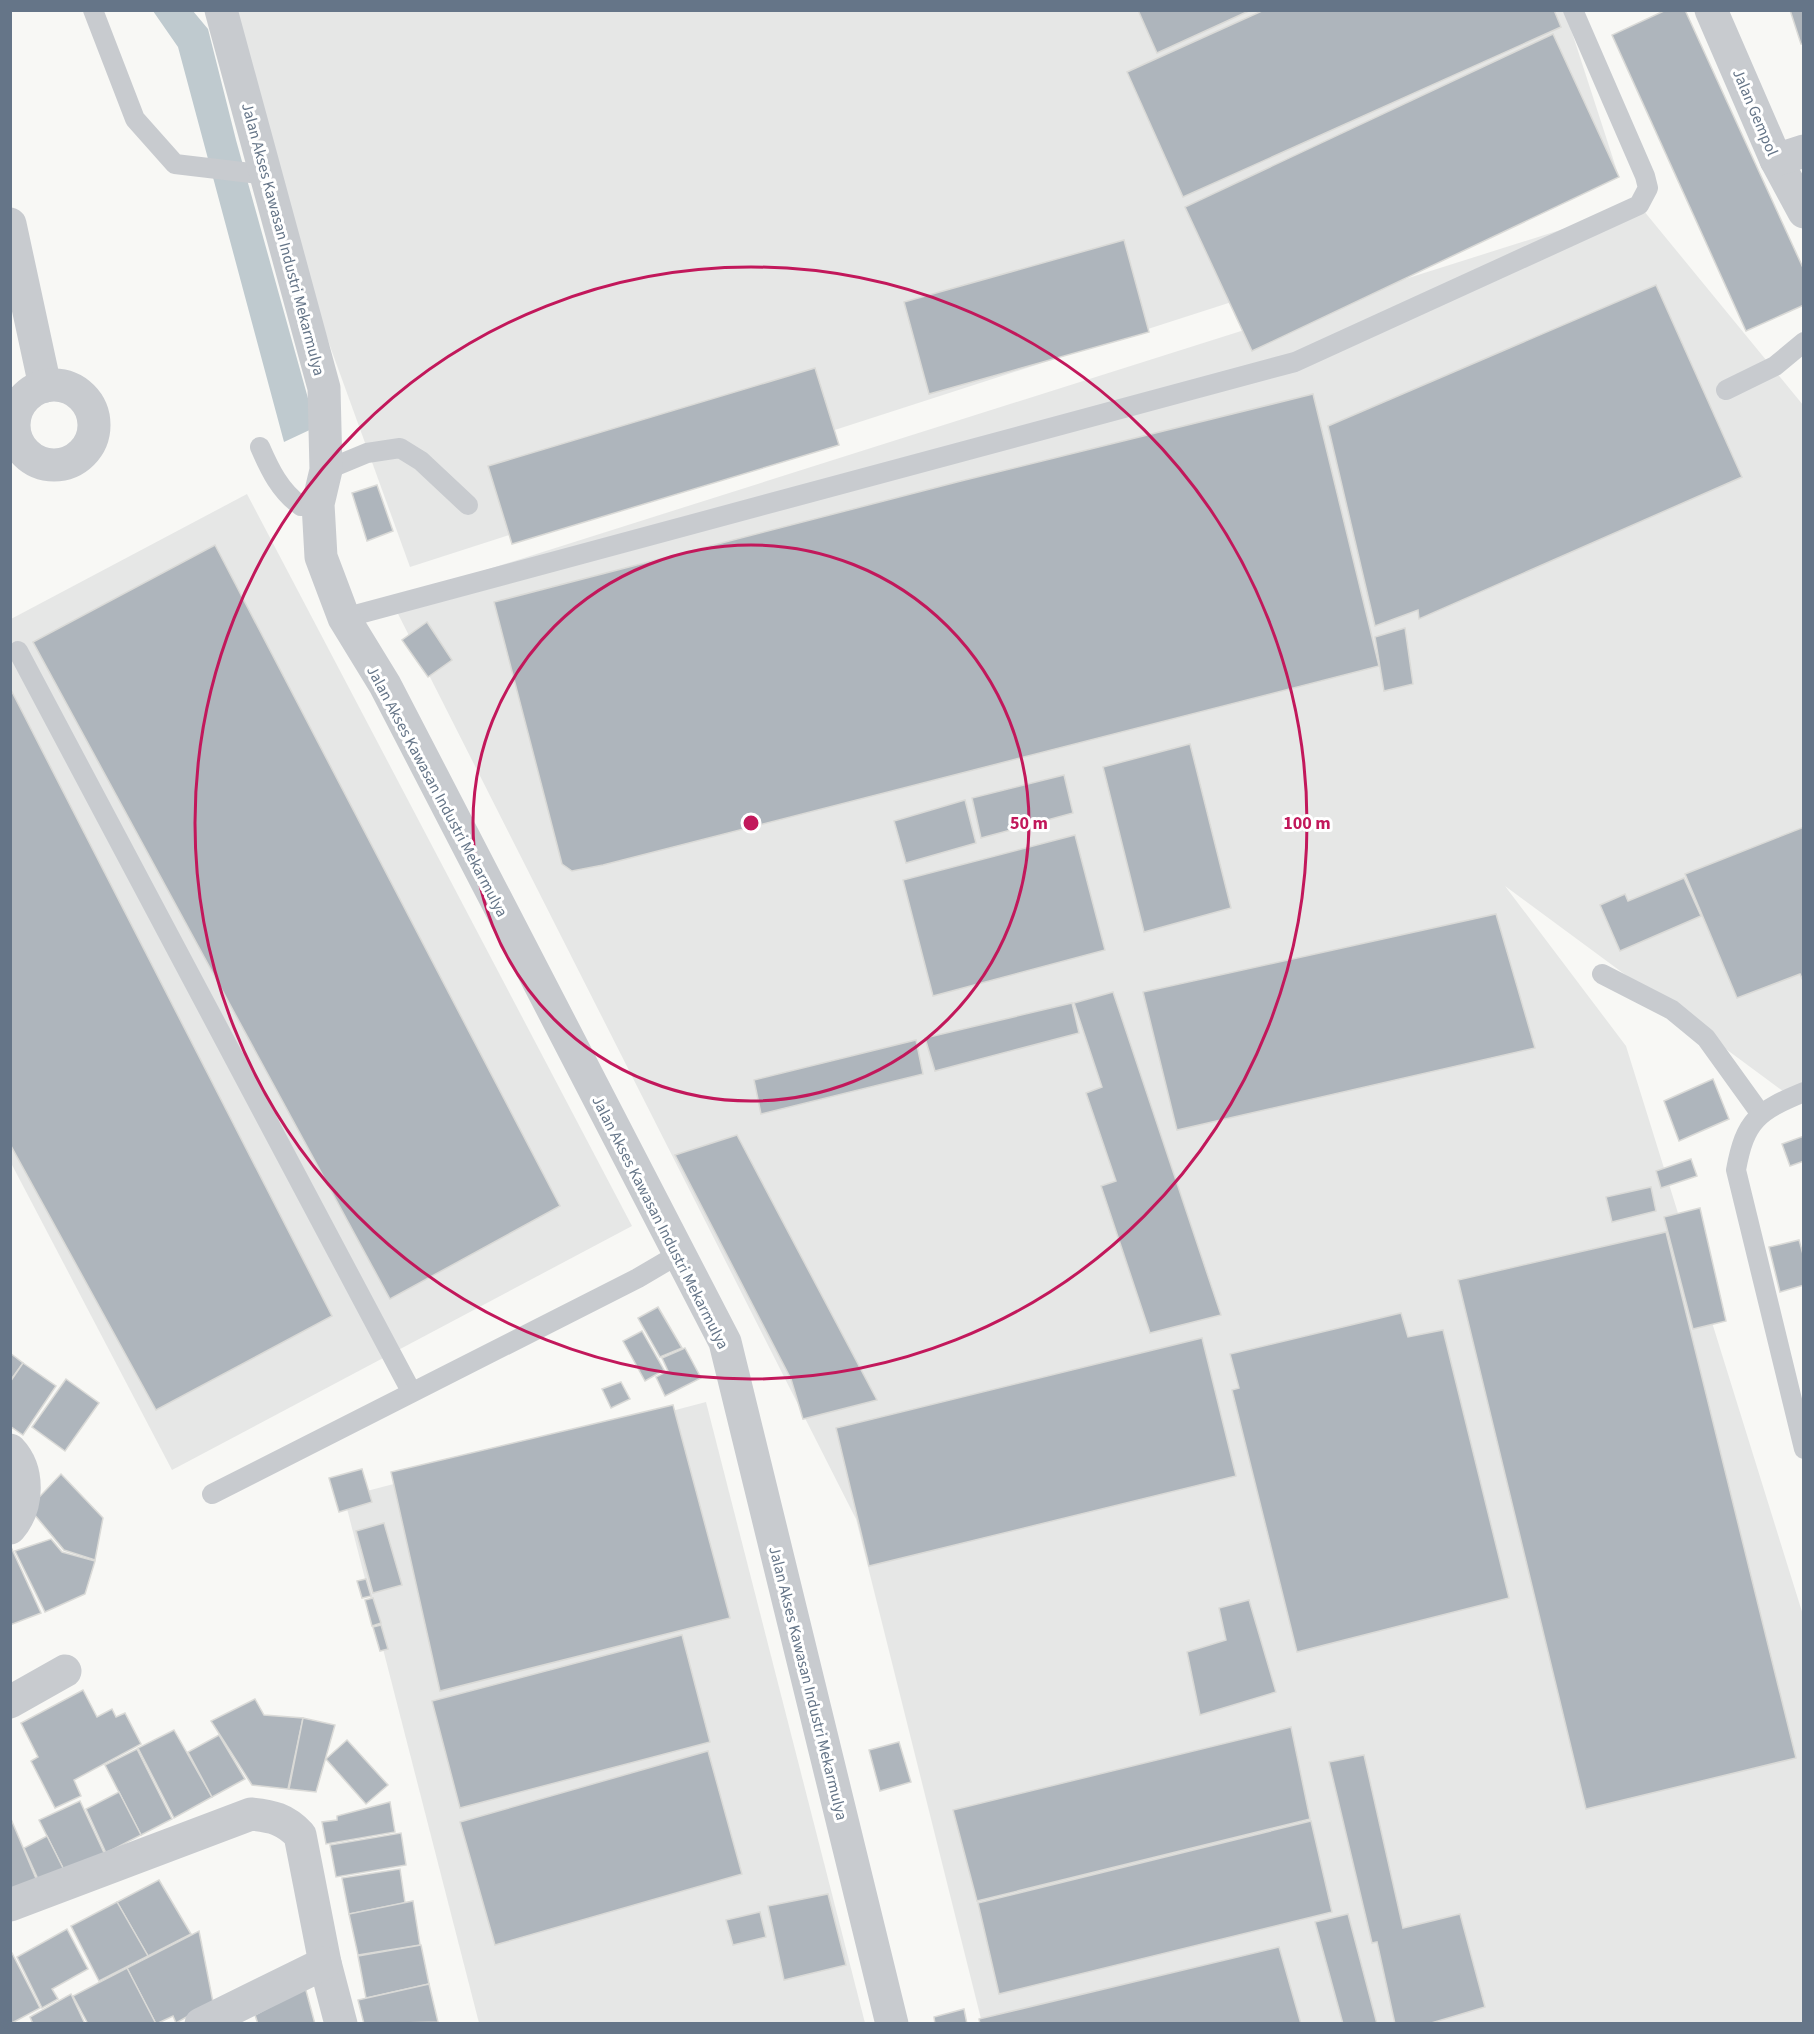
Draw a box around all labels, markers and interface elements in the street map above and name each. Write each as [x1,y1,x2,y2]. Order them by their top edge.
street label: Jalan Gempol [1727,66,1783,159]
street label: Jalan Akses Kawasan Industri Mekarmulya [236,100,330,378]
street label: Jalan Akses Kawasan Industri Mekarmulya [361,662,513,921]
text: 50 m [1010,811,1048,836]
text: 100 m [1283,811,1331,836]
centre of rings [741,813,761,833]
street label: Jalan Akses Kawasan Industri Mekarmulya [586,1092,734,1353]
street label: Jalan Akses Kawasan Industri Mekarmulya [763,1544,853,1823]

